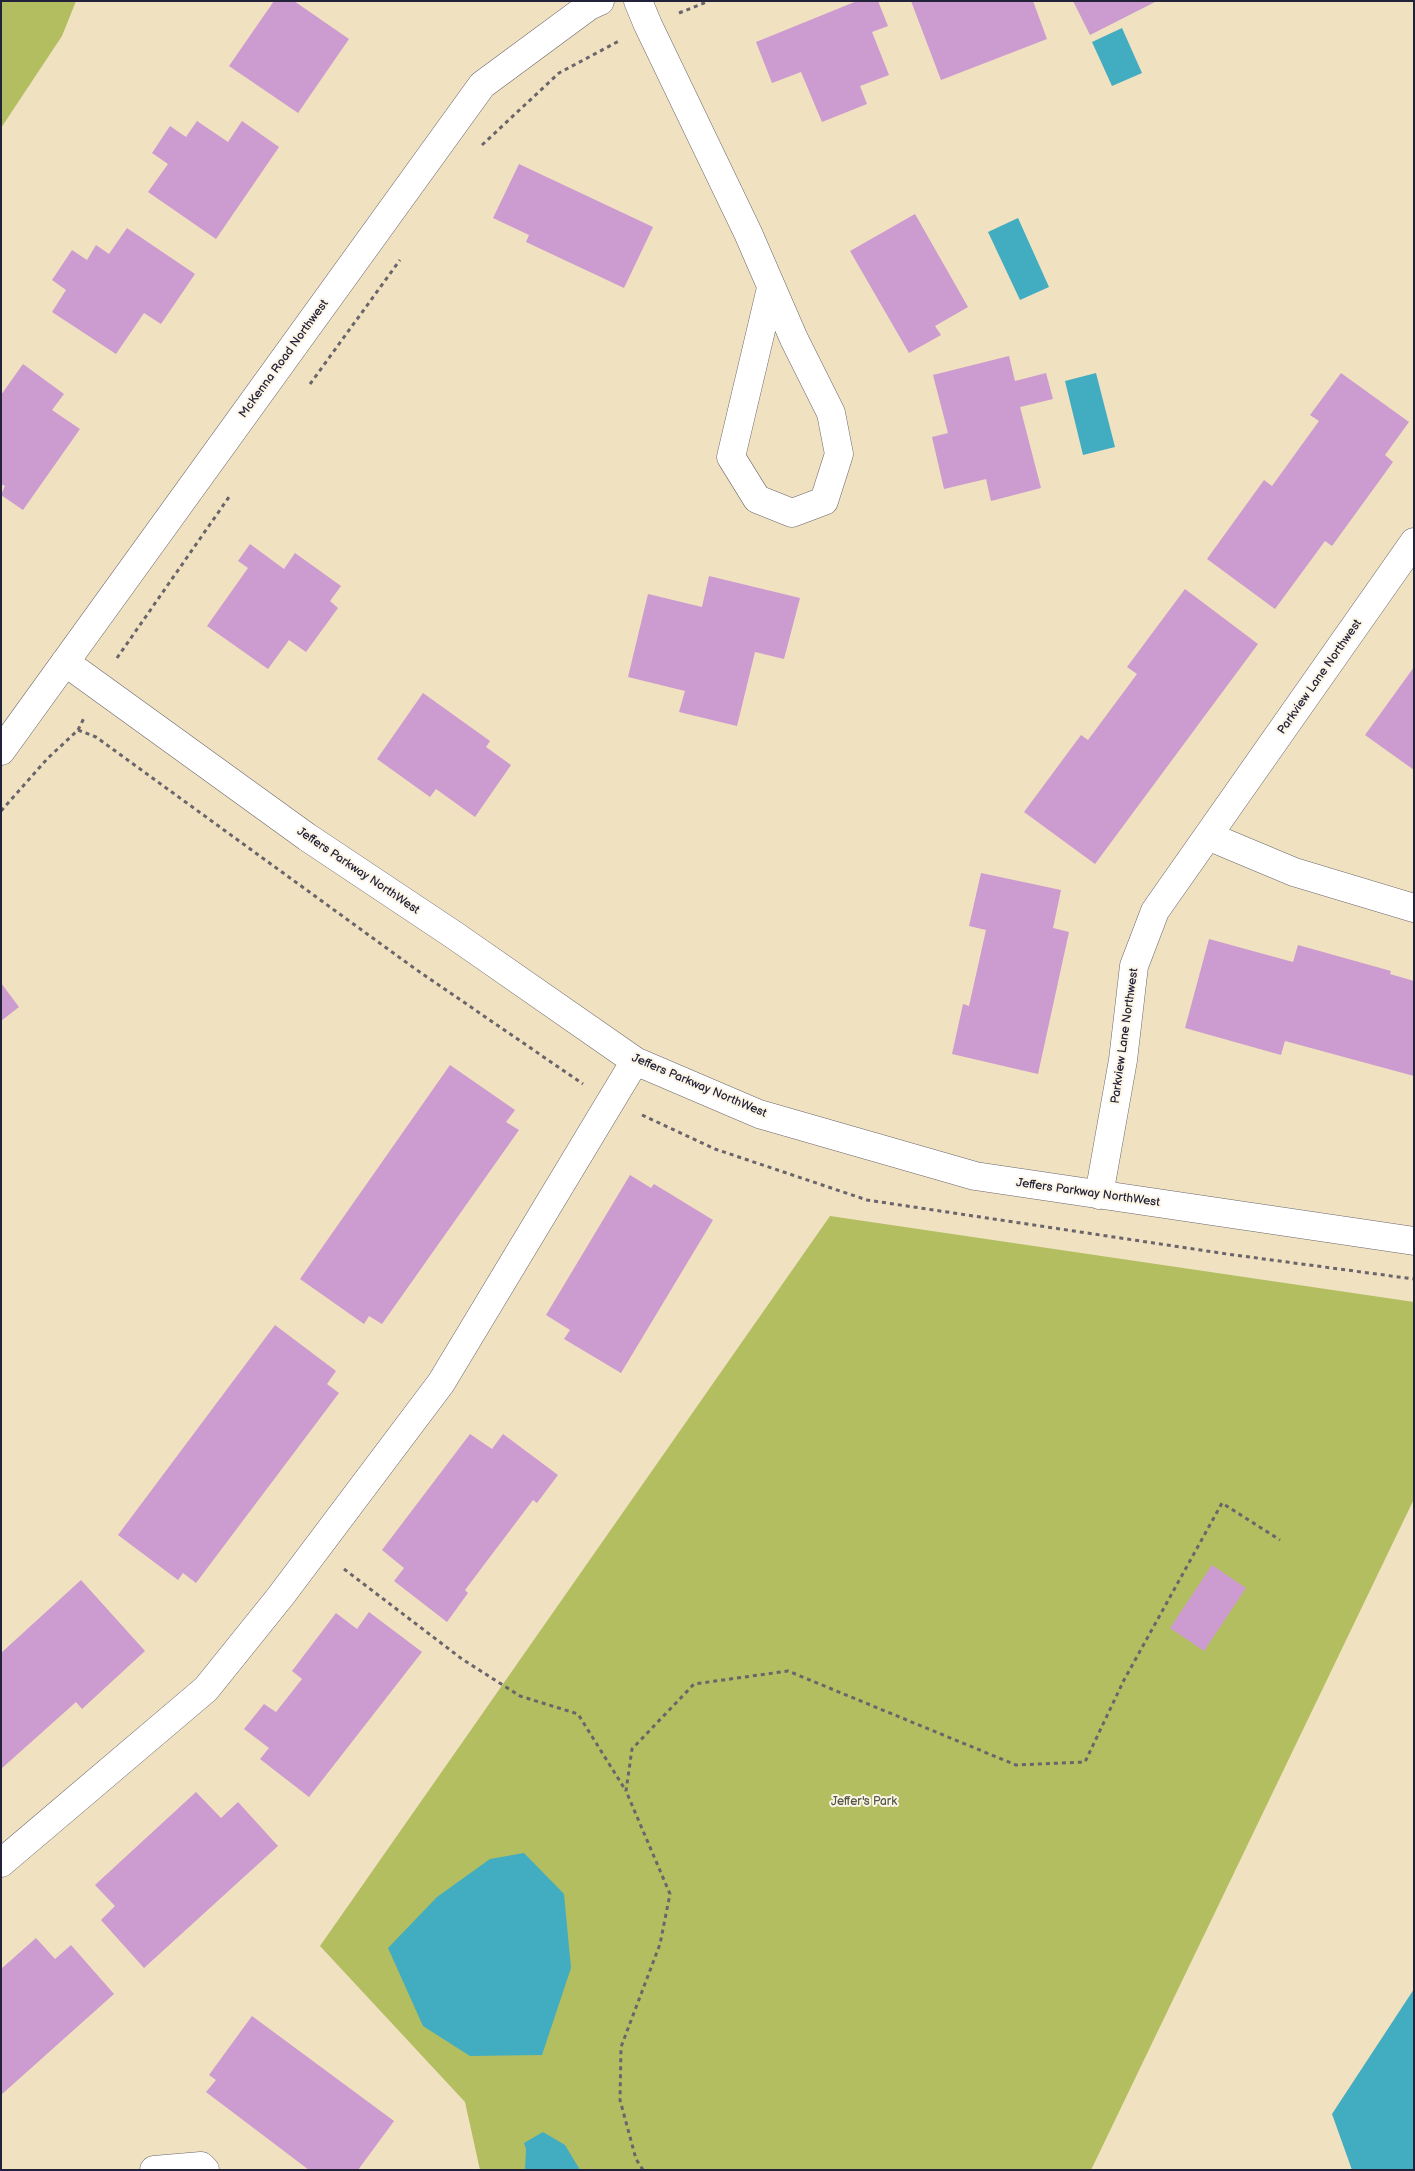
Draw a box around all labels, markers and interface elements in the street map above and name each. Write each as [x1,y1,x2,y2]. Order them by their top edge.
street label: McKenna Road Northwest [236,297,332,421]
street label: Parkview Lane Northwest [1275,617,1365,737]
street label: Jeffers Parkway NorthWest [294,825,422,917]
street label: Parkview Lane Northwest [1108,967,1142,1105]
street label: Jeffers Parkway NorthWest [629,1051,769,1121]
street label: Jeffers Parkway NorthWest [1015,1176,1161,1210]
park label: Jeffer's Park [831,1795,897,1809]

